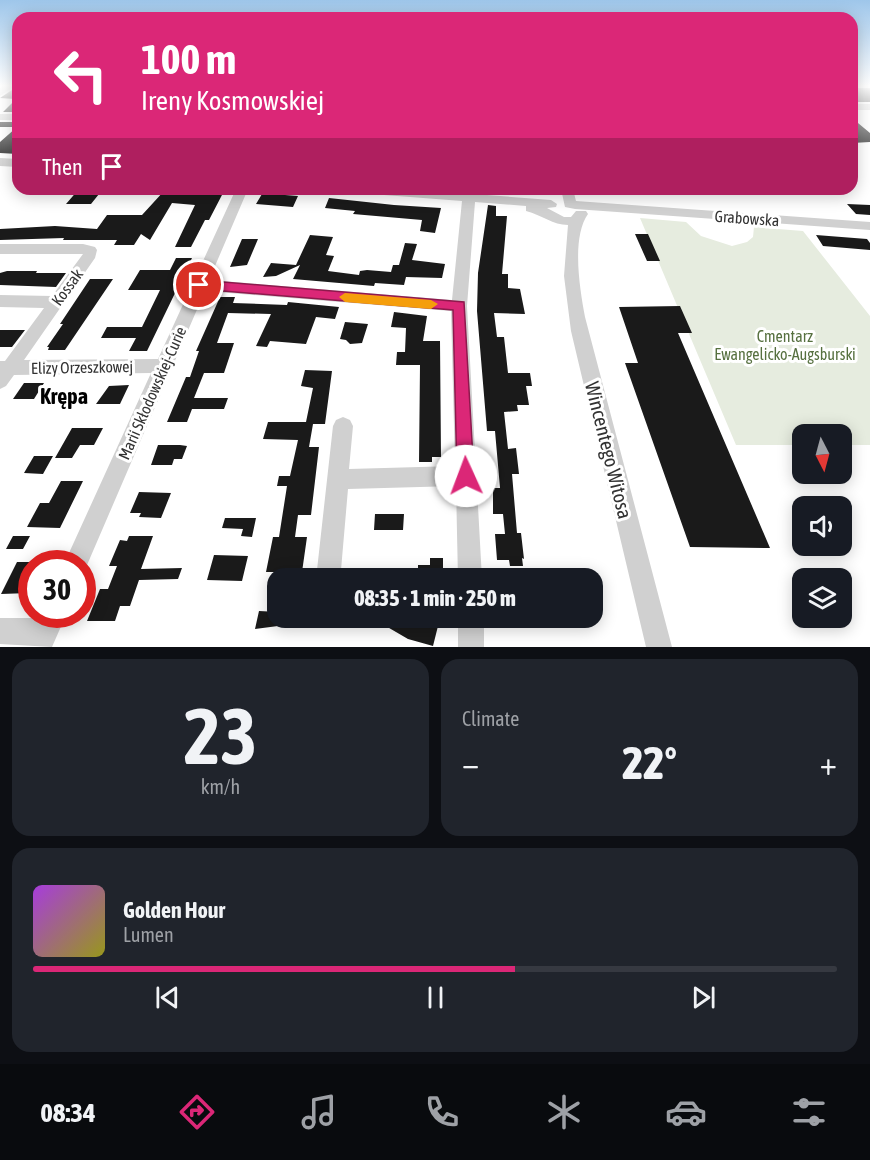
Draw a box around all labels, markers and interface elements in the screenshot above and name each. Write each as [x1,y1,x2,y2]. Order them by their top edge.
text: 100 m [141,35,236,83]
icon: left [42,36,120,114]
text: Ireny Kosmowskiej [141,85,324,116]
icon: arrive [95,150,128,183]
text: Then [42,154,83,180]
street label: Grabowska [714,207,780,229]
pin [173,259,224,310]
street label: Kossak [48,265,86,309]
icon: arrive [182,268,215,301]
street label: Marii Skłodowskiej-Curie [115,324,190,463]
park label: Cmentarz Ewangelicko-Augsburski [714,327,856,364]
street label: Elizy Orzeszkowej [31,357,133,378]
street label: Wincentego Witosa [581,379,637,521]
district label: Krępa [40,383,88,409]
north arrow [792,424,852,484]
map controls [792,424,852,628]
position arrow [434,444,498,508]
button: sound [792,496,852,556]
speed limit sign: 30 [18,550,96,628]
button: layers [792,568,852,628]
text: 08:35 · 1 min · 250 m [354,585,516,611]
text: 23 [184,691,257,781]
text: Climate [462,707,519,730]
text: 22° [622,737,677,789]
text: − [462,744,479,782]
text: + [820,744,837,782]
text: km/h [201,775,240,798]
text: Golden Hour [123,897,225,923]
text: Lumen [123,923,174,946]
icon: previous [151,981,184,1014]
icon: pause [419,981,452,1014]
icon: next [687,981,720,1014]
icon: directions [176,1091,218,1133]
icon: music [298,1091,340,1133]
icon: phone [421,1091,463,1133]
icon: climate [543,1091,585,1133]
icon: car [665,1091,707,1133]
icon: filters [788,1091,830,1133]
text: 08:34 [40,1097,96,1128]

